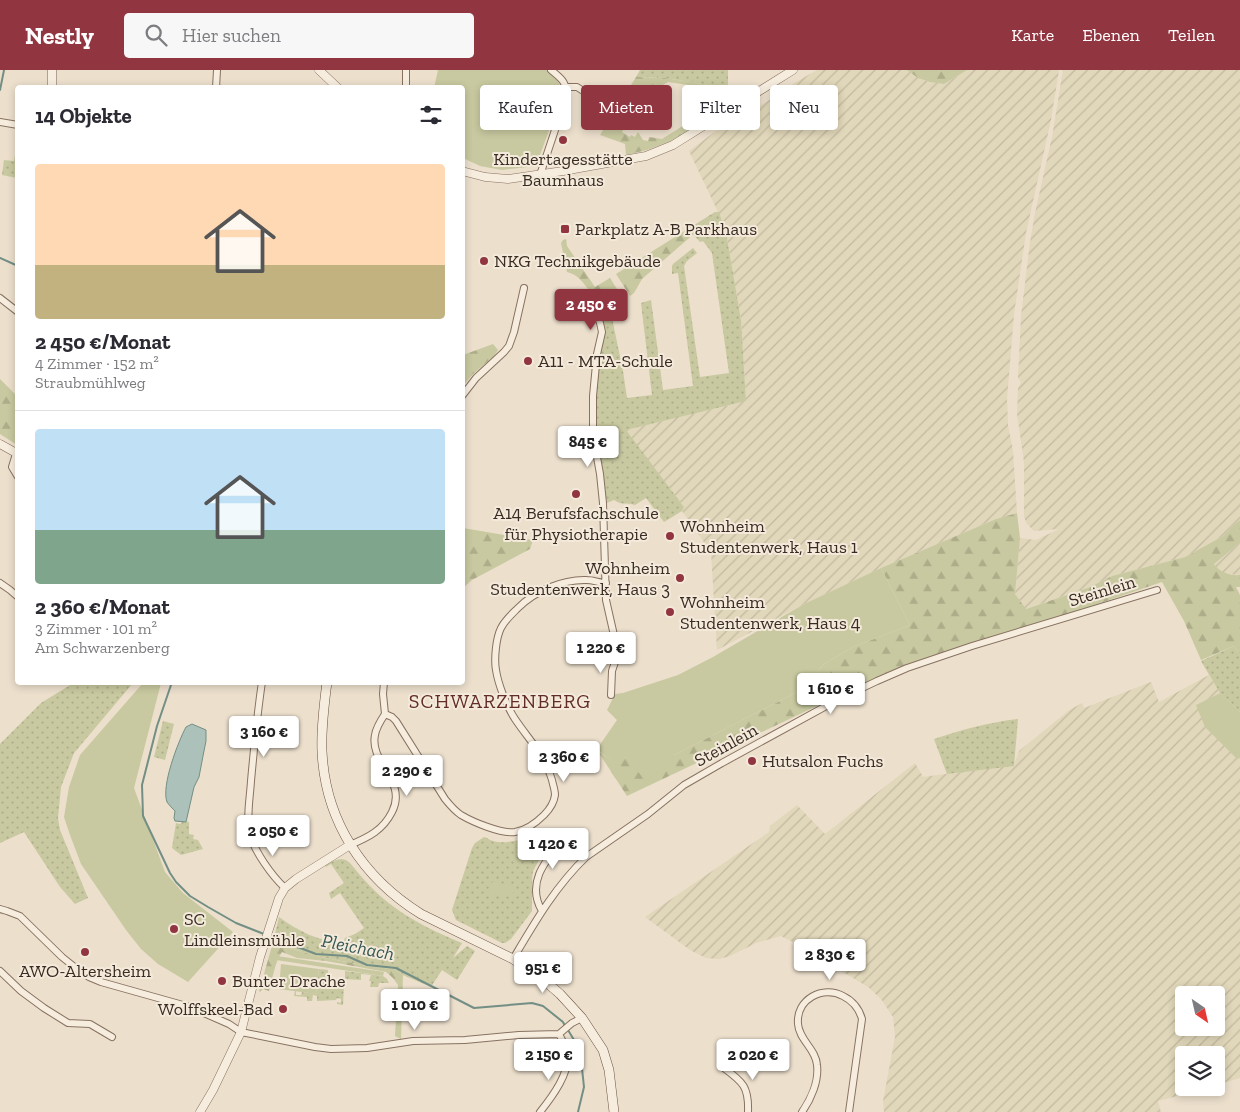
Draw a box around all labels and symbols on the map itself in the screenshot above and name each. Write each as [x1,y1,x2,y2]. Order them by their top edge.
marker: Kindertagesstätte Baumhaus [557,134,569,146]
place label: Kindertagesstätte Baumhaus [493,148,633,191]
place label: Parkplatz A-B Parkhaus [575,218,757,240]
marker: Parkplatz A-B Parkhaus [559,223,571,235]
place label: NKG Technikgebäude [494,250,661,272]
marker: NKG Technikgebäude [478,255,490,267]
pin: 2 450 € [545,288,637,331]
place label: A11 - MTA-Schule [538,350,673,372]
marker: A11 - MTA-Schule [522,355,534,367]
pin: 845 € [553,426,623,468]
marker: A14 Berufsfachschule für Physiotherapie [570,488,582,500]
place label: A14 Berufsfachschule für Physiotherapie [493,502,659,545]
place label: Wohnheim Studentenwerk, Haus 1 [680,515,858,558]
marker: Wohnheim Studentenwerk, Haus 1 [664,530,676,542]
place label: Wohnheim Studentenwerk, Haus 3 [490,557,670,600]
street label: Steinlein [1066,570,1139,612]
marker: Wohnheim Studentenwerk, Haus 3 [674,572,686,584]
place label: Wohnheim Studentenwerk, Haus 4 [680,591,861,634]
marker: Wohnheim Studentenwerk, Haus 4 [664,606,676,618]
pin: 1 220 € [555,632,647,674]
pin: 1 610 € [785,672,877,715]
district label: SCHWARZENBERG [409,689,591,713]
pin: 3 160 € [218,716,310,758]
street label: Steinlein [691,718,762,771]
pin: 2 360 € [518,740,610,783]
place label: Hutsalon Fuchs [762,750,884,772]
pin: 2 290 € [361,754,453,797]
marker: Hutsalon Fuchs [746,755,758,767]
pin: 2 050 € [227,814,319,857]
pin: 1 420 € [507,828,599,870]
place label: SC Lindleinsmühle [184,908,305,951]
marker: SC Lindleinsmühle [168,923,180,935]
water label: Pleichach [320,929,396,965]
pin: 2 830 € [784,938,876,981]
marker: AWO-Altersheim [79,946,91,958]
pin: 951 € [508,952,578,994]
place label: AWO-Altersheim [19,960,151,982]
place label: Bunter Drache [232,970,346,992]
marker: Bunter Drache [216,975,228,987]
north arrow [1175,986,1225,1036]
pin: 1 010 € [369,988,461,1031]
place label: Wolffskeel-Bad [158,998,273,1020]
marker: Wolffskeel-Bad [277,1003,289,1015]
pin: 2 150 € [503,1038,595,1081]
pin: 2 020 € [707,1038,799,1081]

